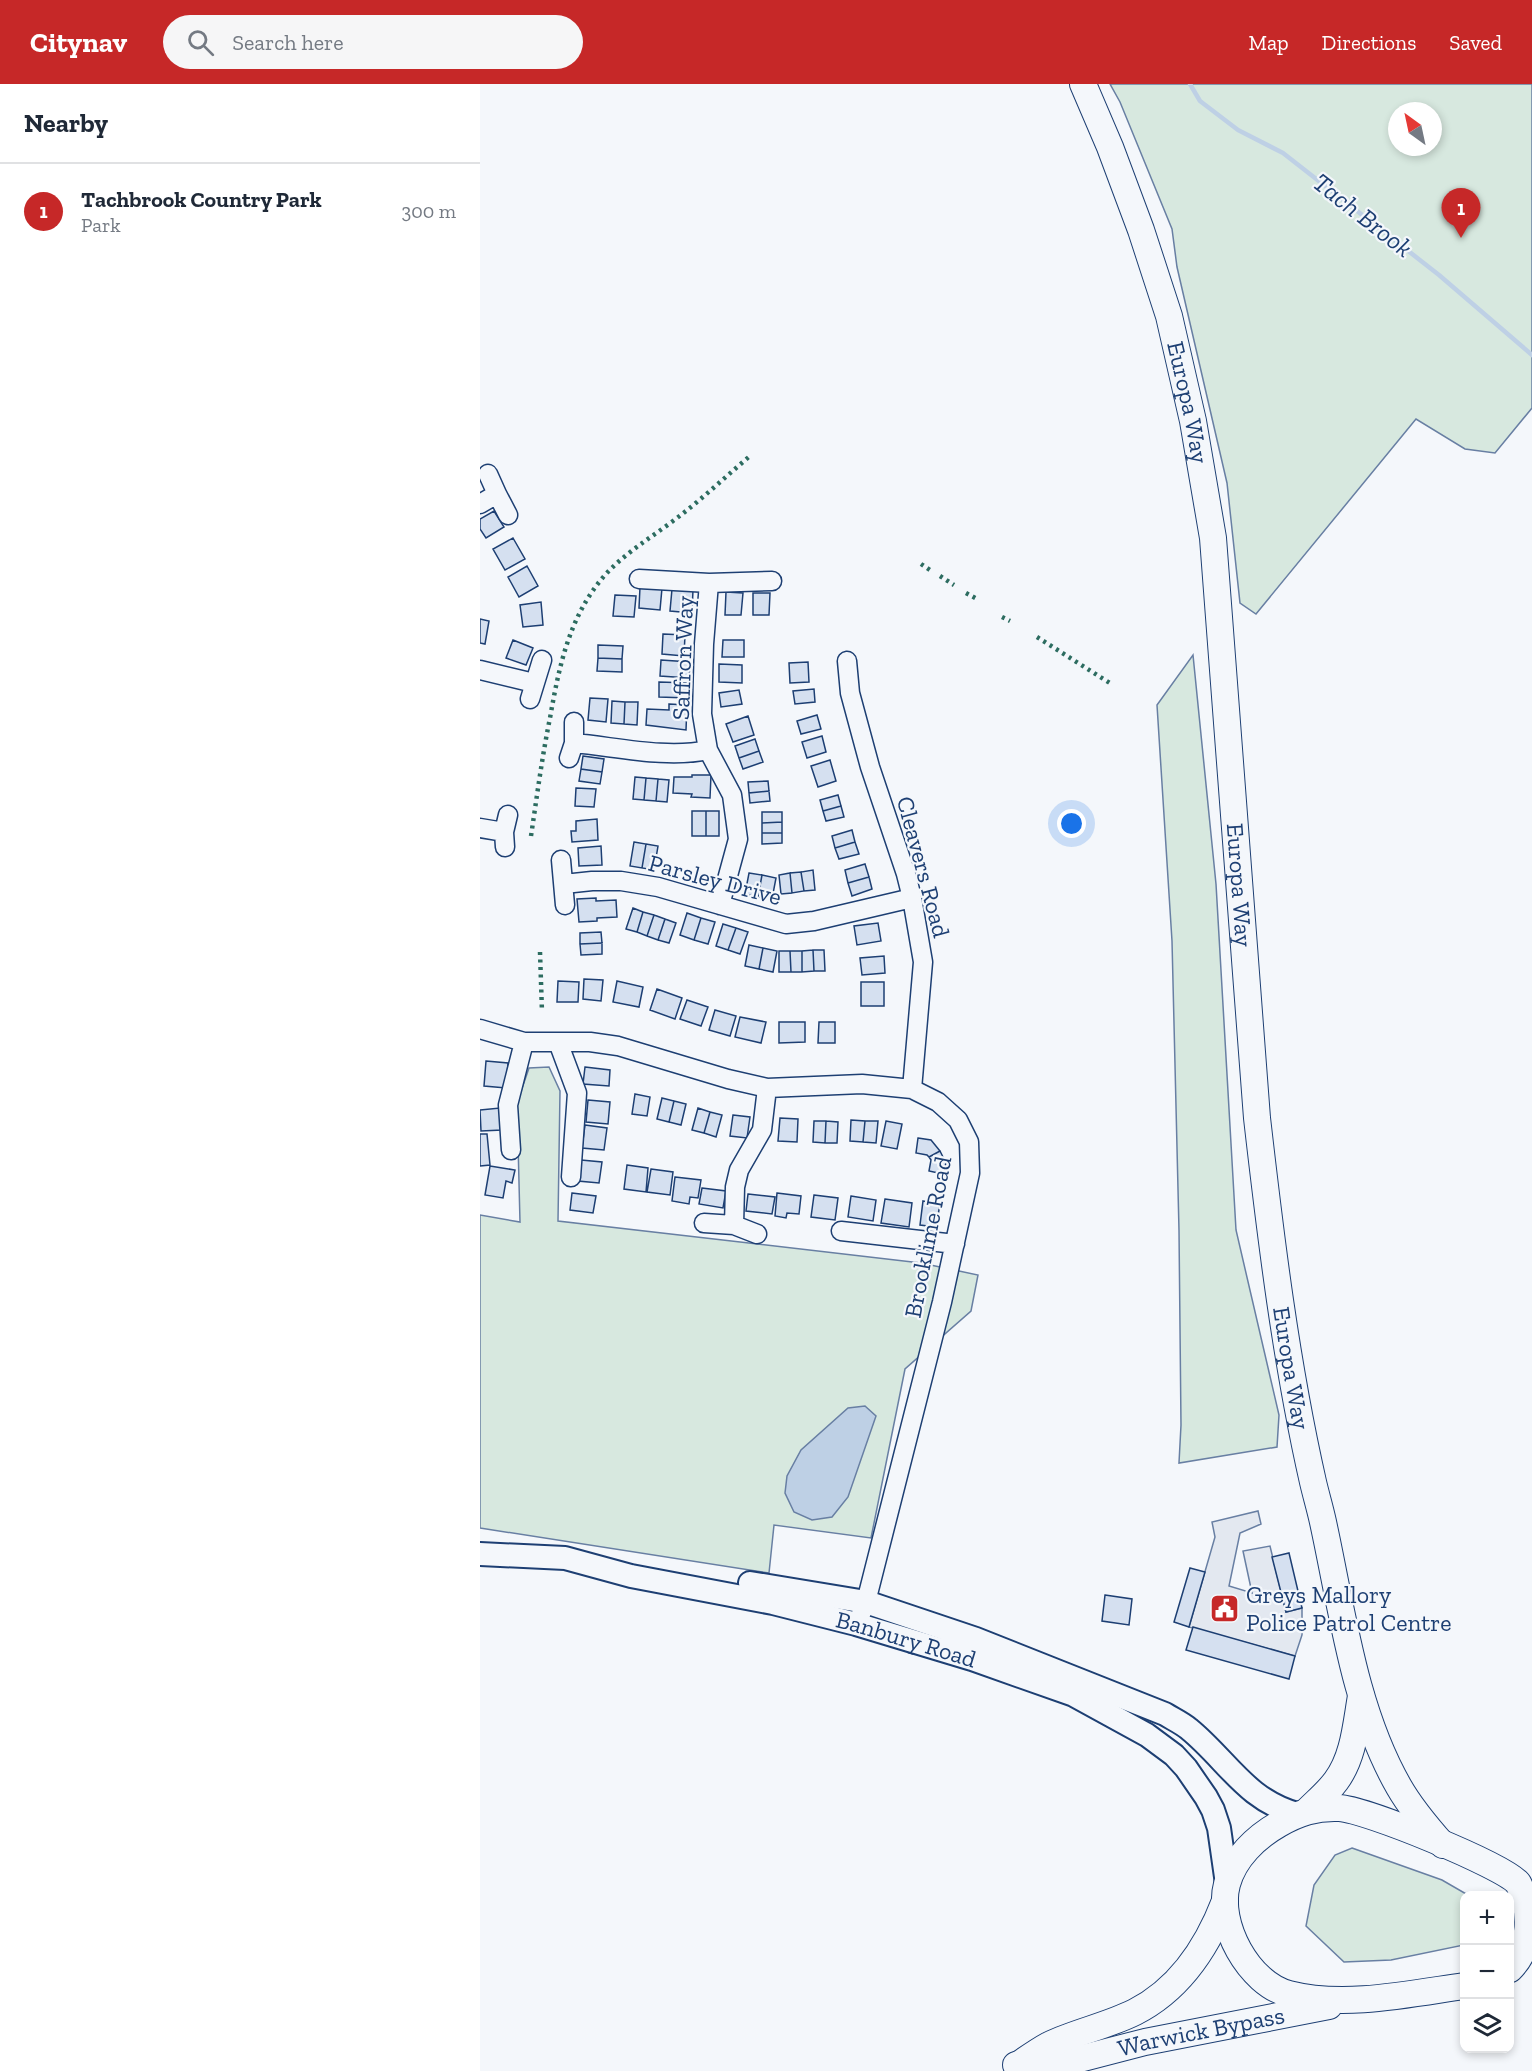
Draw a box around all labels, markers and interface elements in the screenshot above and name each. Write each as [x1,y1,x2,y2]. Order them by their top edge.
search box [163,15,583,69]
text: Citynav [30,26,127,59]
icon: search [184,26,217,59]
text: Search here [232,29,344,56]
text: Map [1249,30,1289,55]
text: Directions [1322,30,1416,55]
text: Saved [1449,30,1502,55]
north arrow [1388,102,1442,156]
text: Nearby [24,107,108,139]
water label: Tach Brook [1307,166,1419,264]
text: Tachbrook Country Park [81,186,322,213]
pin: 1 [1442,188,1480,238]
text: 1 [39,199,48,223]
text: 300 m [401,199,456,223]
text: Park [81,213,121,237]
street label: Europa Way [1161,338,1215,466]
street label: Saffron Way [666,594,699,721]
street label: Cleavers Road [891,793,956,941]
your location [1057,809,1086,838]
street label: Europa Way [1221,822,1259,949]
street label: Parsley Drive [645,848,785,911]
street label: Brooklime Road [898,1154,957,1320]
street label: Europa Way [1267,1305,1317,1433]
place label: Greys Mallory Police Patrol Centre [1246,1580,1452,1637]
public building icon: Greys Mallory Police Patrol Centre [1209,1593,1241,1625]
street label: Banbury Road [833,1605,980,1673]
map controls [1460,1891,1514,2053]
button: + [1460,1891,1514,1945]
button: − [1460,1945,1514,1999]
button: layers [1460,1999,1514,2053]
street label: Warwick Bypass [1114,2000,1287,2062]

